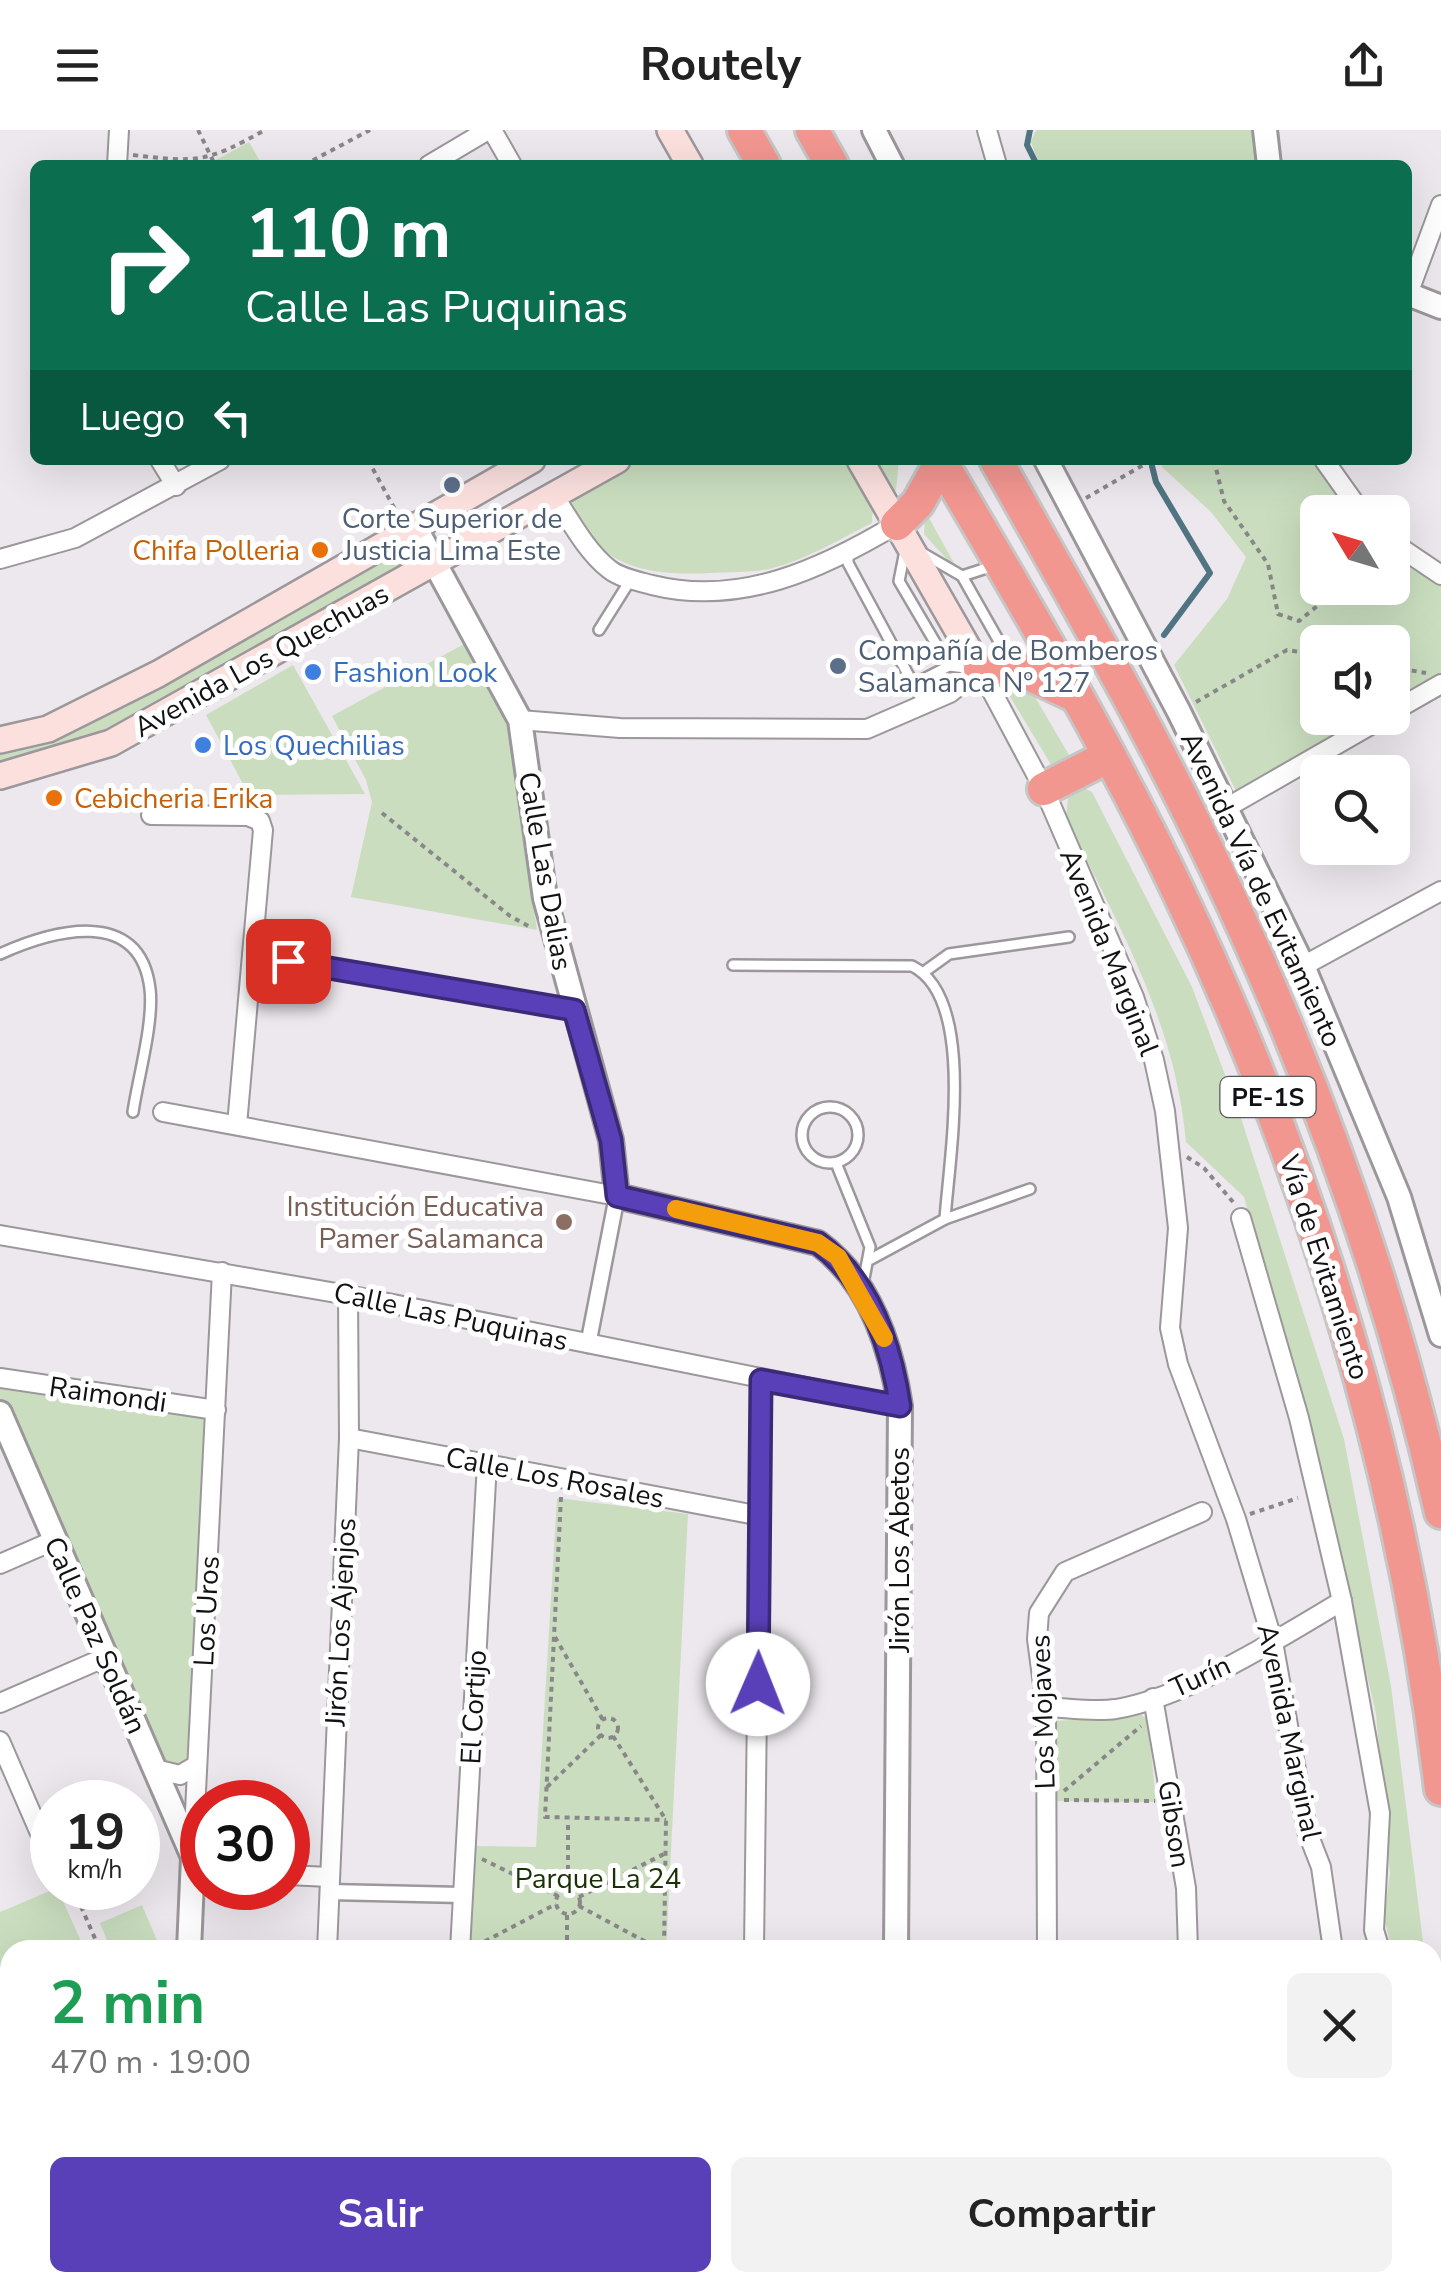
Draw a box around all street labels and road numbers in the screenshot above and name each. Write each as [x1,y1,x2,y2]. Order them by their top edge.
street label: Avenida Los Quechuas [127,575,396,747]
street label: Avenida Vía de Evitamiento [1171,726,1351,1053]
street label: Calle Las Dalias [509,769,581,974]
street label: Avenida Marginal [1050,843,1168,1062]
road number: PE-1S [1220,1077,1316,1117]
street label: Vía de Evitamiento [1269,1149,1378,1385]
street label: Calle Las Puquinas [330,1274,571,1360]
street label: Raimondi [47,1368,169,1422]
street label: Calle Los Rosales [442,1438,667,1518]
street label: Jirón Los Abetos [881,1447,919,1654]
street label: Jirón Los Ajenjos [317,1517,365,1728]
street label: Calle Paz Soldán [35,1531,156,1740]
street label: Los Uros [185,1555,229,1667]
street label: Avenida Marginal [1248,1621,1331,1844]
street label: Los Mojaves [1021,1634,1065,1790]
street label: Turín [1164,1646,1237,1707]
street label: El Cortijo [452,1649,496,1765]
street label: Gibson [1148,1778,1200,1871]

